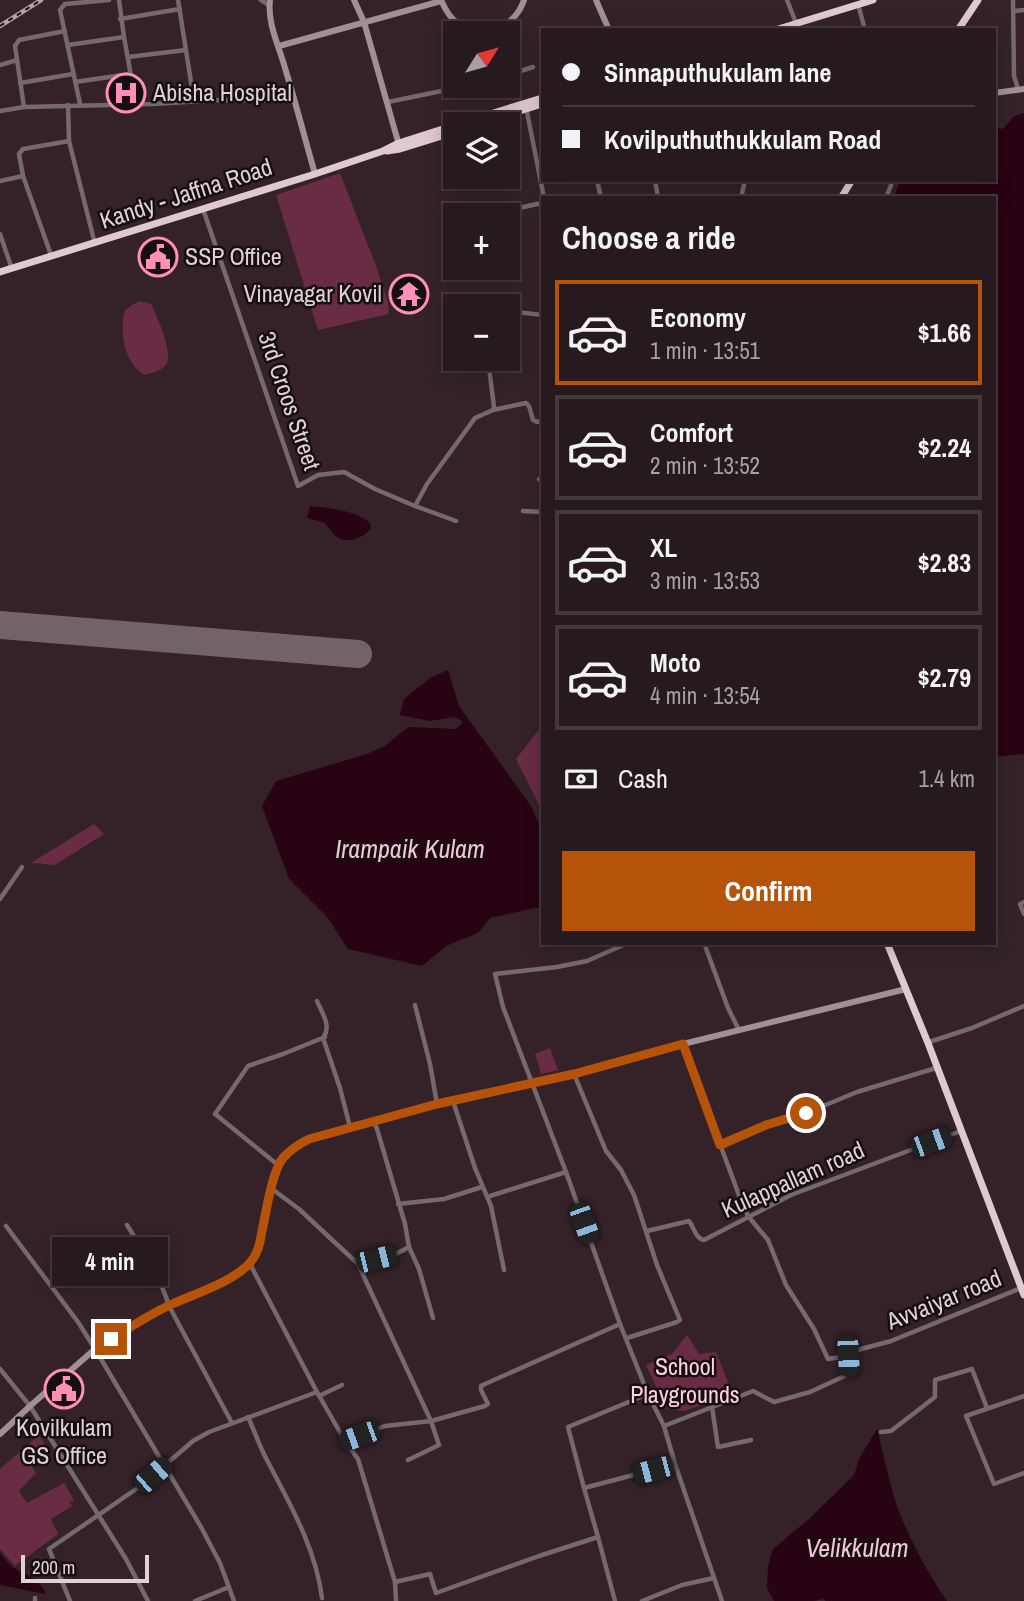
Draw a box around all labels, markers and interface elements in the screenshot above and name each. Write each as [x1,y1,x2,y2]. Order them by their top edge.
north arrow [443,21,520,98]
map controls [443,21,520,371]
text: Sinnaputhukulam lane [604,55,831,90]
hospital icon: Abisha Hospital [105,72,147,114]
place label: Abisha Hospital [152,76,292,108]
button: layers [443,112,520,189]
text: Kovilputhuthukkulam Road [604,122,881,157]
street label: Kandy - Jaffna Road [96,150,276,236]
button: + [443,203,520,280]
text: Choose a ride [562,216,736,259]
public building icon: SSP Office [137,236,179,278]
place label: SSP Office [185,240,282,272]
temple icon: Vinayagar Kovil [388,273,430,315]
place label: Vinayagar Kovil [243,277,382,309]
button: − [443,294,520,371]
text: Economy [650,300,746,335]
icon: car [566,301,629,364]
text: $1.66 [918,315,971,350]
street label: 3rd Croos Street [251,327,329,475]
text: 1 min · 13:51 [650,335,760,366]
text: Comfort [650,415,733,450]
icon: car [566,416,629,479]
text: $2.24 [918,430,971,465]
text: 2 min · 13:52 [650,450,760,481]
text: XL [650,530,677,565]
icon: car [566,531,629,594]
text: $2.83 [918,545,971,580]
text: 3 min · 13:53 [650,565,760,596]
text: Moto [650,645,701,680]
icon: car [566,646,629,709]
text: $2.79 [918,660,971,695]
text: 4 min · 13:54 [650,680,760,711]
icon: cash [562,760,600,798]
text: Cash [618,761,668,796]
text: 1.4 km [918,763,975,794]
water label: Irampaik Kulam [335,831,485,866]
button: Confirm [562,851,975,931]
route start [790,1097,822,1129]
car [908,1125,955,1159]
street label: Kulappallam road [716,1133,869,1225]
car [567,1200,602,1246]
callout: 4 min [53,1238,169,1286]
car [354,1244,399,1274]
text: 4 min [85,1246,135,1277]
street label: Avvaiyar road [881,1262,1006,1337]
route end [95,1323,127,1355]
car [837,1334,860,1378]
park label: School Playgrounds [630,1350,740,1410]
public building icon: Kovilkulam GS Office [43,1368,85,1410]
place label: Kovilkulam GS Office [16,1411,112,1471]
car [336,1419,383,1453]
car [131,1453,176,1497]
car [630,1454,677,1486]
water label: Velikkulam [806,1530,908,1565]
scale bar [21,1552,149,1584]
text: 200 m [32,1554,75,1580]

